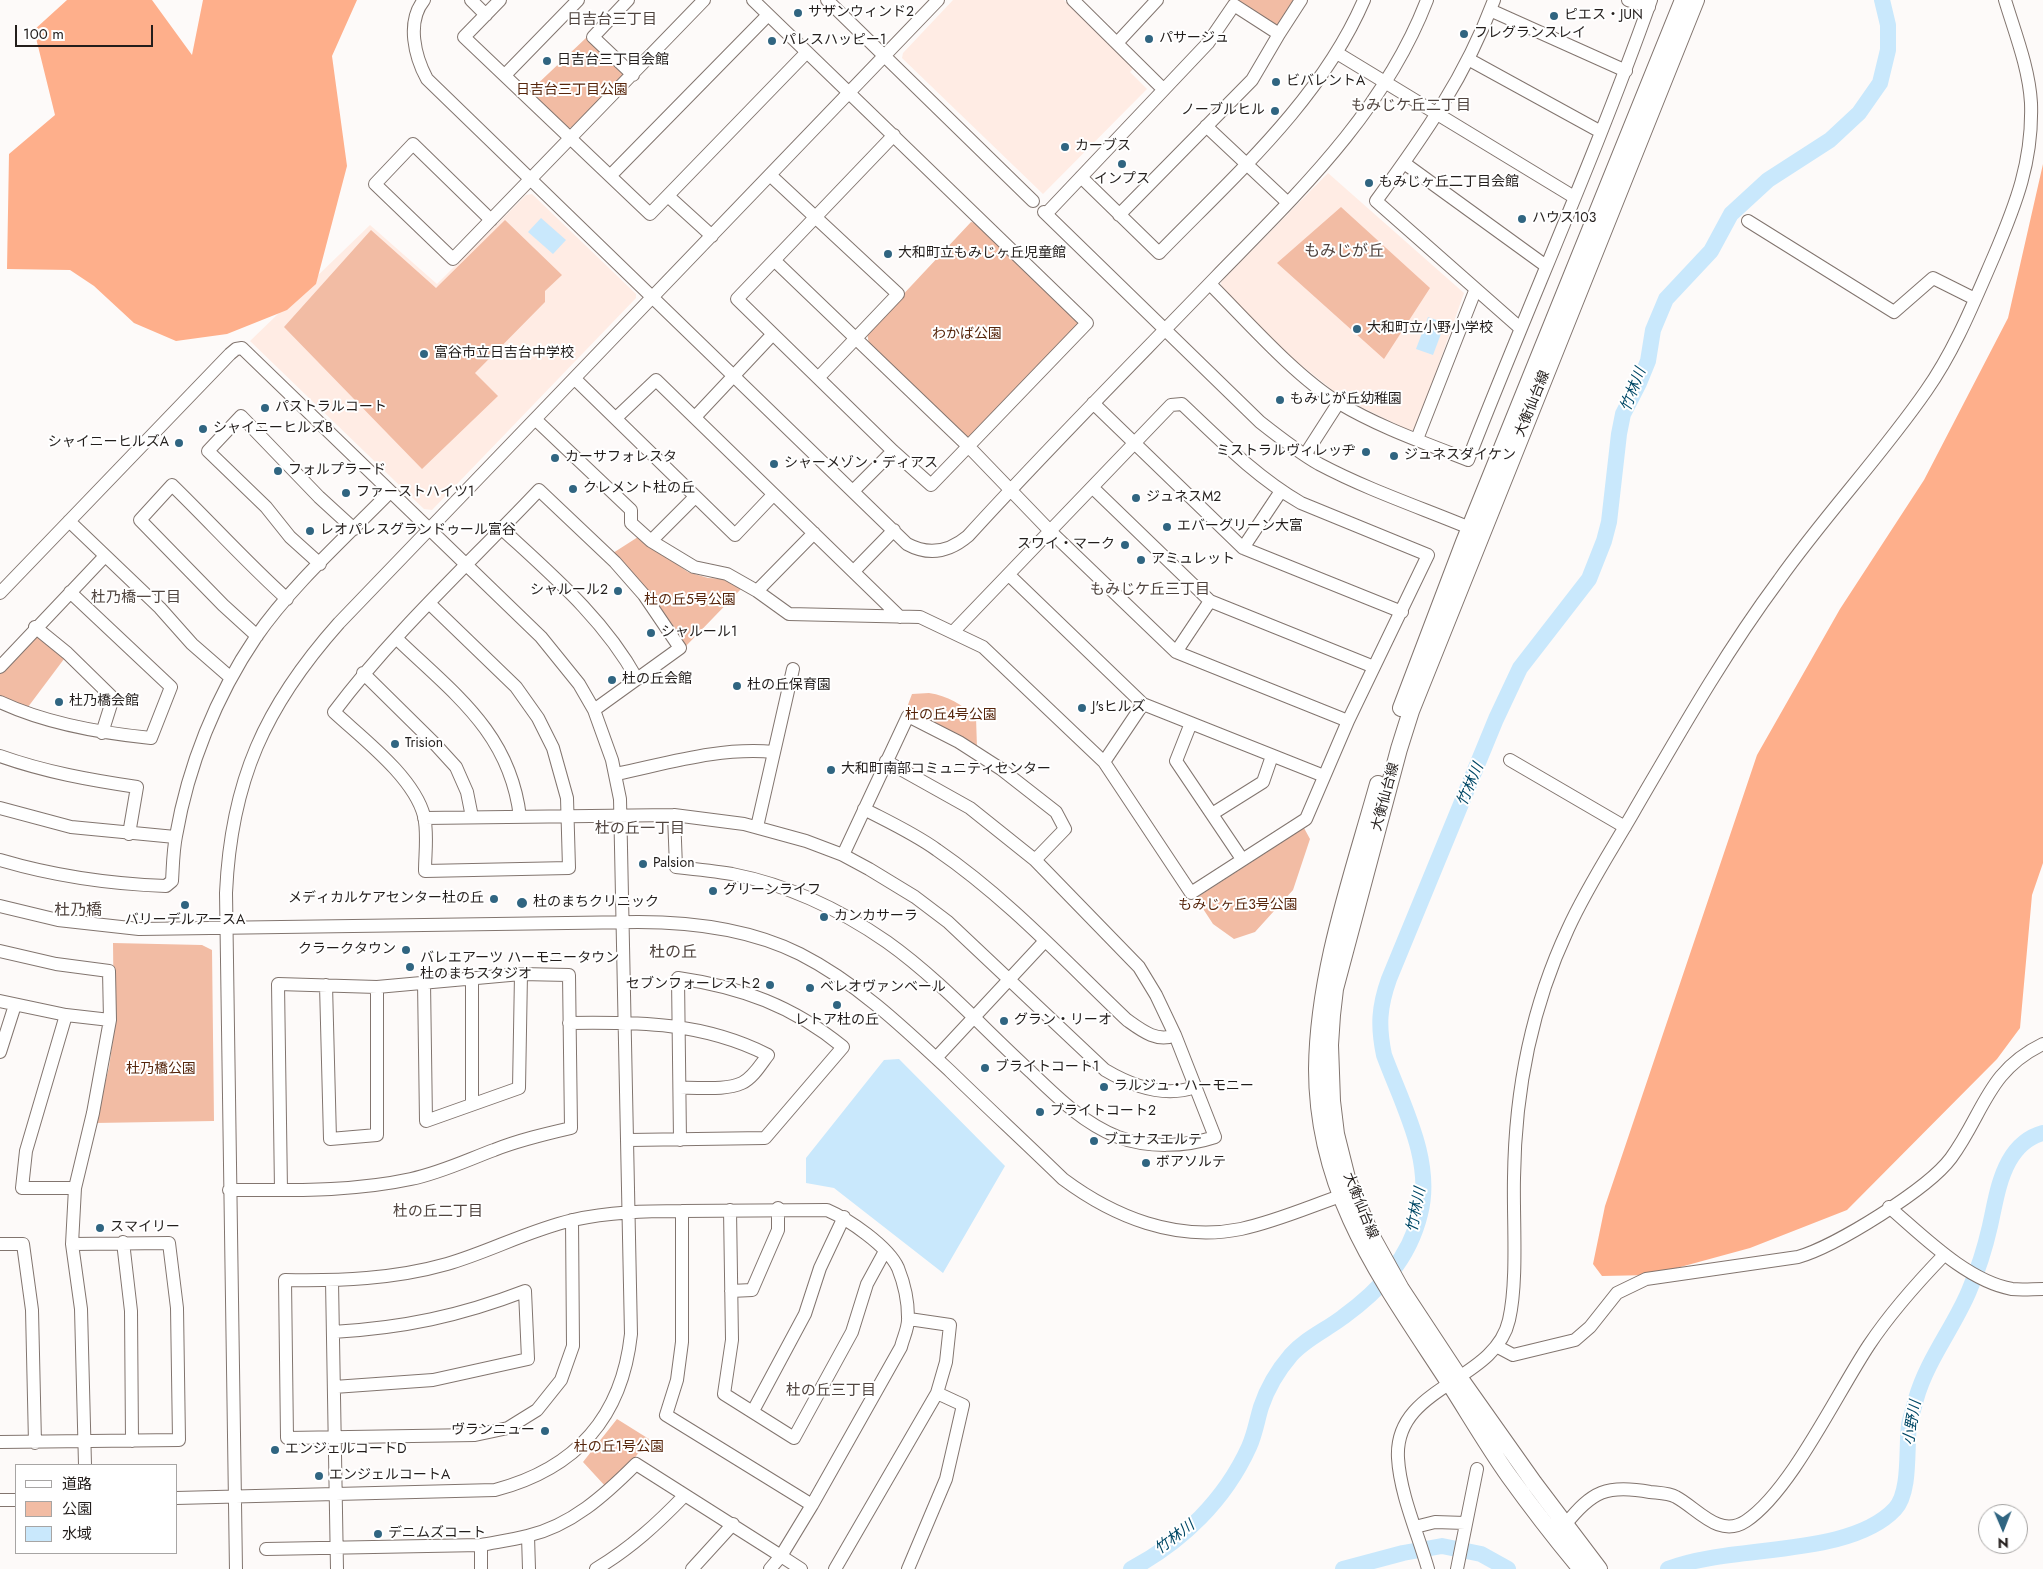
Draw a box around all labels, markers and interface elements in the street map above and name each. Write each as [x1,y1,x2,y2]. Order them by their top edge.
place label: サザンウィンド2 [808,5,914,21]
marker: サザンウィンド2 [792,7,804,19]
place label: ピエス・JUN [1564,8,1643,24]
marker: ピエス・JUN [1548,10,1560,22]
district label: 日吉台三丁目 [567,11,657,29]
scale bar [18,15,155,47]
text: 100 m [23,23,64,45]
place label: フレグランスレイ [1474,26,1586,42]
marker: フレグランスレイ [1458,28,1470,40]
place label: パサージュ [1159,31,1229,47]
place label: パレスハッピー1 [782,33,886,49]
marker: パサージュ [1143,33,1155,45]
marker: パレスハッピー1 [766,35,778,47]
place label: 日吉台三丁目会館 [557,53,669,69]
marker: 日吉台三丁目会館 [541,55,553,67]
place label: ビバレントA [1286,74,1365,90]
marker: ビバレントA [1270,76,1282,88]
park label: 日吉台三丁目公園 [516,83,628,99]
district label: もみじケ丘二丁目 [1351,97,1471,115]
place label: ノーブルヒル [1181,103,1265,119]
marker: ノーブルヒル [1269,105,1281,117]
place label: カーブス [1075,139,1131,155]
marker: カーブス [1059,141,1071,153]
marker: インプス [1116,158,1128,170]
place label: インプス [1094,172,1150,188]
place label: もみじヶ丘二丁目会館 [1379,175,1519,191]
marker: もみじヶ丘二丁目会館 [1363,177,1375,189]
place label: ハウス103 [1532,211,1596,227]
marker: ハウス103 [1516,213,1528,225]
district label: もみじが丘 [1304,242,1384,262]
place label: 大和町立もみじヶ丘児童館 [898,246,1066,262]
marker: 大和町立もみじヶ丘児童館 [882,248,894,260]
place label: 大和町立小野小学校 [1367,321,1493,337]
marker: 大和町立小野小学校 [1351,323,1363,335]
park label: わかば公園 [932,327,1002,343]
place label: 富谷市立日吉台中学校 [434,346,574,362]
marker: 富谷市立日吉台中学校 [418,348,430,360]
water label: 竹林川 [1618,366,1650,414]
street label: 大衡仙台線 [1512,368,1554,440]
place label: もみじが丘幼稚園 [1290,392,1402,408]
marker: もみじが丘幼稚園 [1274,394,1286,406]
place label: パストラルコート [275,400,387,416]
marker: パストラルコート [259,402,271,414]
place label: シャイニーヒルズB [213,421,333,437]
marker: シャイニーヒルズB [197,423,209,435]
place label: シャイニーヒルズA [48,435,169,451]
marker: シャイニーヒルズA [173,437,185,449]
place label: ミストラルヴィレッヂ [1216,444,1356,460]
marker: ミストラルヴィレッヂ [1360,446,1372,458]
place label: ジュネスダイケン [1404,448,1516,464]
place label: カーサフォレスタ [565,450,677,466]
marker: ジュネスダイケン [1388,450,1400,462]
marker: カーサフォレスタ [549,452,561,464]
place label: シャーメゾン・ディアス [784,456,938,472]
marker: シャーメゾン・ディアス [768,458,780,470]
place label: フォルプラード [288,463,386,479]
marker: フォルプラード [272,465,284,477]
place label: クレメント杜の丘 [583,481,695,497]
marker: クレメント杜の丘 [567,483,579,495]
place label: ファーストハイツ1 [356,485,474,501]
marker: ファーストハイツ1 [340,487,352,499]
place label: ジュネスM2 [1146,490,1221,506]
marker: ジュネスM2 [1130,492,1142,504]
place label: エバーグリーン大富 [1177,519,1303,535]
marker: エバーグリーン大富 [1161,521,1173,533]
place label: レオパレスグランドゥール富谷 [320,523,516,539]
marker: レオパレスグランドゥール富谷 [304,525,316,537]
place label: スワイ・マーク [1017,537,1115,553]
marker: スワイ・マーク [1119,539,1131,551]
place label: アミュレット [1151,552,1235,568]
marker: アミュレット [1135,554,1147,566]
district label: もみじケ丘三丁目 [1090,581,1210,599]
place label: シャルール2 [530,583,608,599]
marker: シャルール2 [612,585,624,597]
district label: 杜乃橋一丁目 [91,589,181,607]
park label: 杜の丘5号公園 [644,593,736,609]
place label: シャルール1 [661,625,737,641]
marker: シャルール1 [645,627,657,639]
place label: 杜の丘会館 [622,672,692,688]
marker: 杜の丘会館 [606,674,618,686]
place label: 杜の丘保育園 [747,678,831,694]
marker: 杜の丘保育園 [731,680,743,692]
place label: 杜乃橋会館 [69,694,139,710]
marker: 杜乃橋会館 [53,696,65,708]
place label: J'sヒルズ [1092,700,1146,716]
marker: J'sヒルズ [1076,702,1088,714]
park label: 杜の丘4号公園 [905,708,997,724]
place label: Trision [405,736,443,752]
marker: Trision [389,738,401,750]
street label: 大衡仙台線 [1369,761,1403,833]
water label: 竹林川 [1454,761,1488,809]
place label: 大和町南部コミュニティセンター [841,762,1051,778]
marker: 大和町南部コミュニティセンター [825,764,837,776]
district label: 杜の丘一丁目 [595,820,685,838]
place label: Palsion [653,856,694,872]
marker: Palsion [637,858,649,870]
place label: グリーンライフ [723,883,821,899]
marker: グリーンライフ [707,885,719,897]
place label: メディカルケアセンター杜の丘 [288,891,484,907]
marker: メディカルケアセンター杜の丘 [488,893,500,905]
place label: 杜のまちクリニック [533,895,659,911]
marker: 杜のまちクリニック [515,896,529,910]
park label: もみじヶ丘3号公園 [1178,898,1298,914]
marker: バリーデルアースA [179,899,191,911]
district label: 杜乃橋 [54,901,102,921]
place label: カンカサーラ [834,909,918,925]
marker: カンカサーラ [818,911,830,923]
place label: バリーデルアースA [125,913,245,929]
place label: クラークタウン [298,942,396,958]
district label: 杜の丘 [649,943,697,963]
marker: クラークタウン [400,944,412,956]
place label: バレエアーツ ハーモニータウン 杜のまちスタジオ [420,951,619,984]
marker: バレエアーツ ハーモニータウン 杜のまちスタジオ [404,961,416,973]
place label: セブンフォーレスト2 [626,977,760,993]
marker: セブンフォーレスト2 [764,979,776,991]
place label: ベレオヴァンベール [820,980,946,996]
marker: ベレオヴァンベール [804,982,816,994]
marker: レトア杜の丘 [831,999,843,1011]
place label: レトア杜の丘 [795,1013,879,1029]
place label: グラン・リーオ [1014,1013,1112,1029]
marker: グラン・リーオ [998,1015,1010,1027]
place label: ブライトコート1 [995,1060,1099,1076]
park label: 杜乃橋公園 [126,1062,196,1078]
marker: ブライトコート1 [979,1062,991,1074]
place label: ラルジュ・ハーモニー [1114,1079,1254,1095]
marker: ラルジュ・ハーモニー [1098,1081,1110,1093]
place label: ブライトコート2 [1050,1104,1156,1120]
marker: ブライトコート2 [1034,1106,1046,1118]
place label: ブエナスエルテ [1104,1133,1202,1149]
marker: ブエナスエルテ [1088,1135,1100,1147]
place label: ボアソルテ [1156,1155,1226,1171]
marker: ボアソルテ [1140,1157,1152,1169]
street label: 大衡仙台線 [1339,1170,1381,1242]
water label: 竹林川 [1404,1186,1430,1234]
district label: 杜の丘二丁目 [393,1203,483,1221]
place label: スマイリー [110,1220,180,1236]
marker: スマイリー [94,1222,106,1234]
district label: 杜の丘三丁目 [786,1382,876,1400]
water label: 小野川 [1900,1399,1926,1447]
place label: ヴランニュー [451,1423,535,1439]
marker: ヴランニュー [539,1425,551,1437]
park label: 杜の丘1号公園 [574,1440,664,1456]
place label: エンジェルコートD [285,1442,407,1458]
marker: エンジェルコートD [269,1444,281,1456]
legend [15,1464,178,1554]
place label: エンジェルコートA [329,1468,450,1484]
marker: エンジェルコートA [313,1470,325,1482]
text: 道路 [62,1473,92,1495]
text: 公園 [62,1498,92,1520]
north arrow [1978,1504,2028,1554]
water label: 竹林川 [1152,1517,1198,1559]
text: 水域 [62,1523,92,1545]
place label: デニムズコート [388,1526,486,1542]
marker: デニムズコート [372,1528,384,1540]
text: N [1998,1533,2009,1553]

